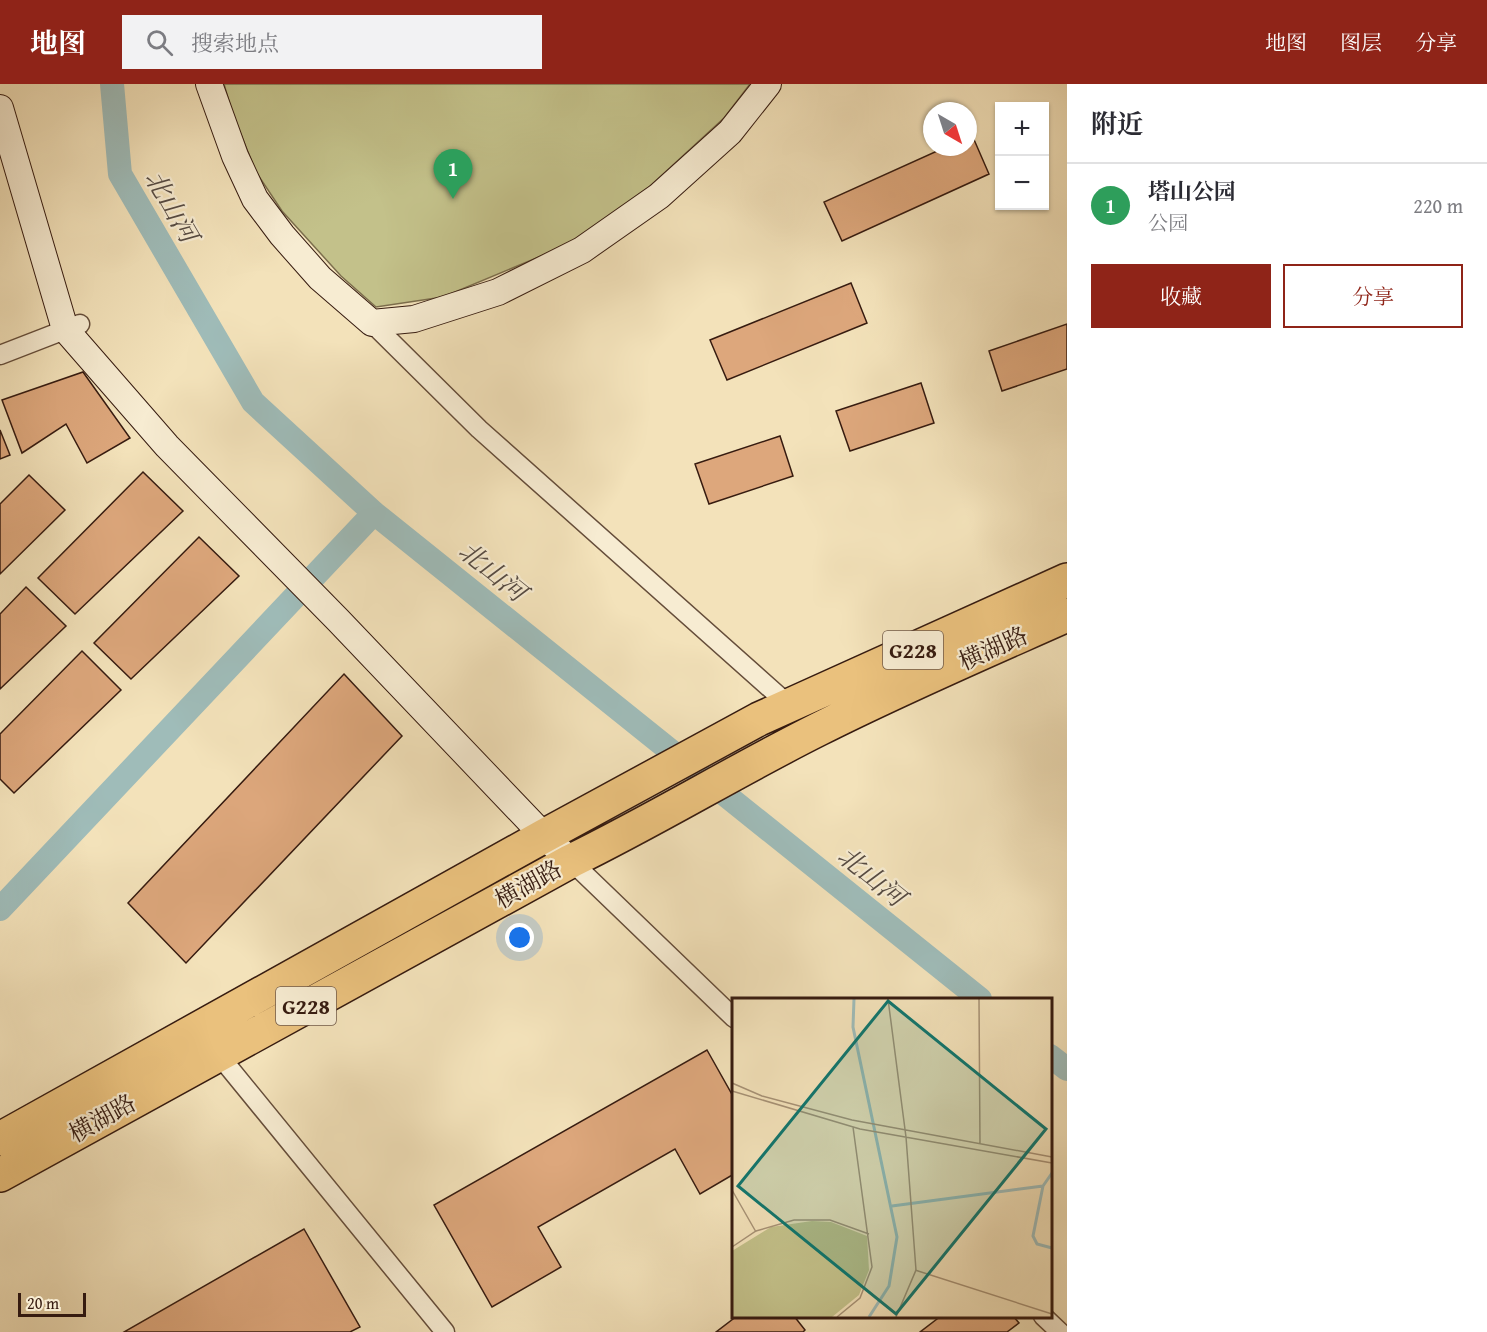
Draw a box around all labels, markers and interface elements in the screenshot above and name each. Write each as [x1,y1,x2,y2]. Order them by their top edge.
search box [122,15,542,69]
text: 地图 [30,22,86,63]
icon: search [143,26,176,59]
text: 搜索地点 [191,27,279,59]
text: 地图 [1265,27,1307,58]
text: 图层 [1340,27,1382,58]
text: 分享 [1415,27,1457,58]
north arrow [923,102,977,156]
map controls [995,102,1049,210]
button: + [995,102,1049,156]
text: 附近 [1091,104,1143,143]
pin: 1 [434,150,472,199]
button: − [995,156,1049,210]
water label: 北山河 [136,162,210,253]
text: 塔山公园 [1148,175,1236,207]
text: 1 [1105,191,1116,220]
text: 220 m [1413,191,1463,220]
text: 公园 [1148,208,1188,237]
button: 收藏 [1091,264,1271,328]
button: 分享 [1283,264,1463,328]
water label: 北山河 [450,531,539,613]
street label: 横湖路 [953,617,1033,679]
road number: G228 [883,631,943,669]
water label: 北山河 [829,836,918,918]
street label: 横湖路 [488,851,568,917]
your location [505,923,534,952]
road number: G228 [276,987,336,1025]
inset map [732,998,1052,1317]
street label: 横湖路 [62,1085,142,1151]
scale bar [18,1290,86,1318]
text: 20 m [27,1291,59,1315]

